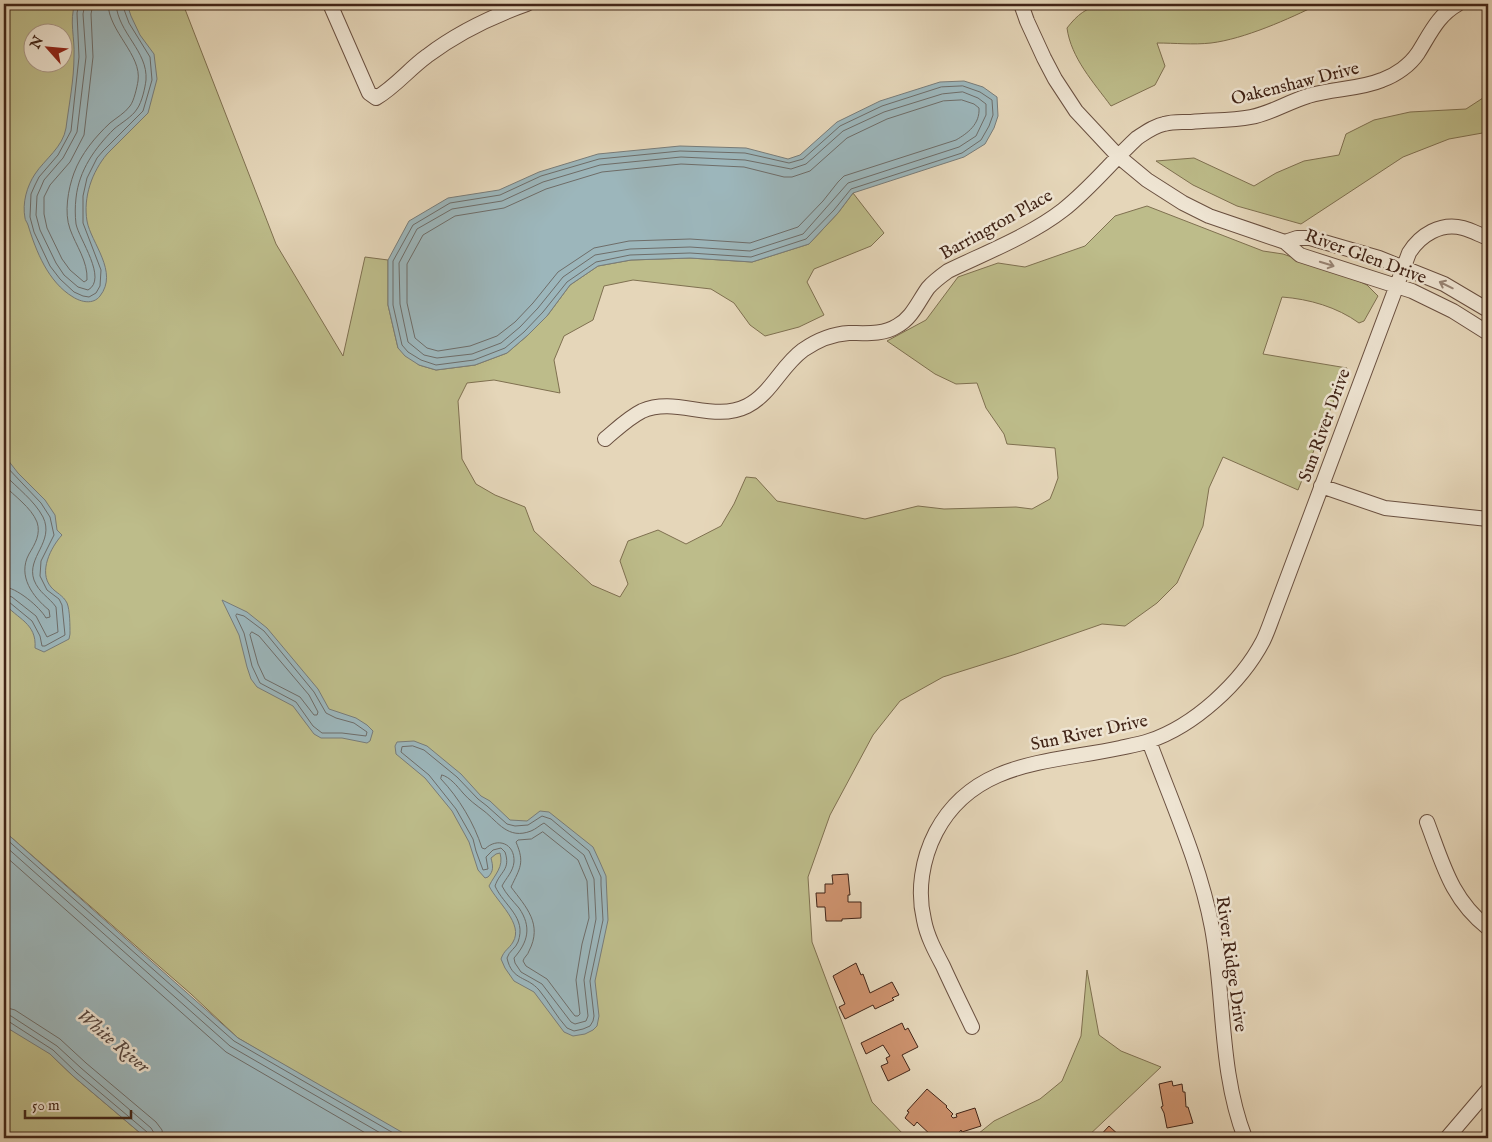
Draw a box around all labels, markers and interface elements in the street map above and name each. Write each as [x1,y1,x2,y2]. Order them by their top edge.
north arrow [22,22,72,72]
text: N [26,33,48,53]
street label: Oakenshaw Drive [1229,57,1362,111]
street label: Barrington Place [936,185,1057,266]
street label: River Glen Drive [1301,225,1430,290]
one-way arrow [1319,259,1335,269]
one-way arrow [1439,280,1454,290]
street label: Sun River Drive [1294,366,1357,485]
street label: Sun River Drive [1029,710,1150,757]
street label: River Ridge Drive [1210,895,1251,1034]
water label: White River [71,1004,155,1080]
scale bar [25,1087,131,1119]
text: 50 m [32,1096,60,1115]

